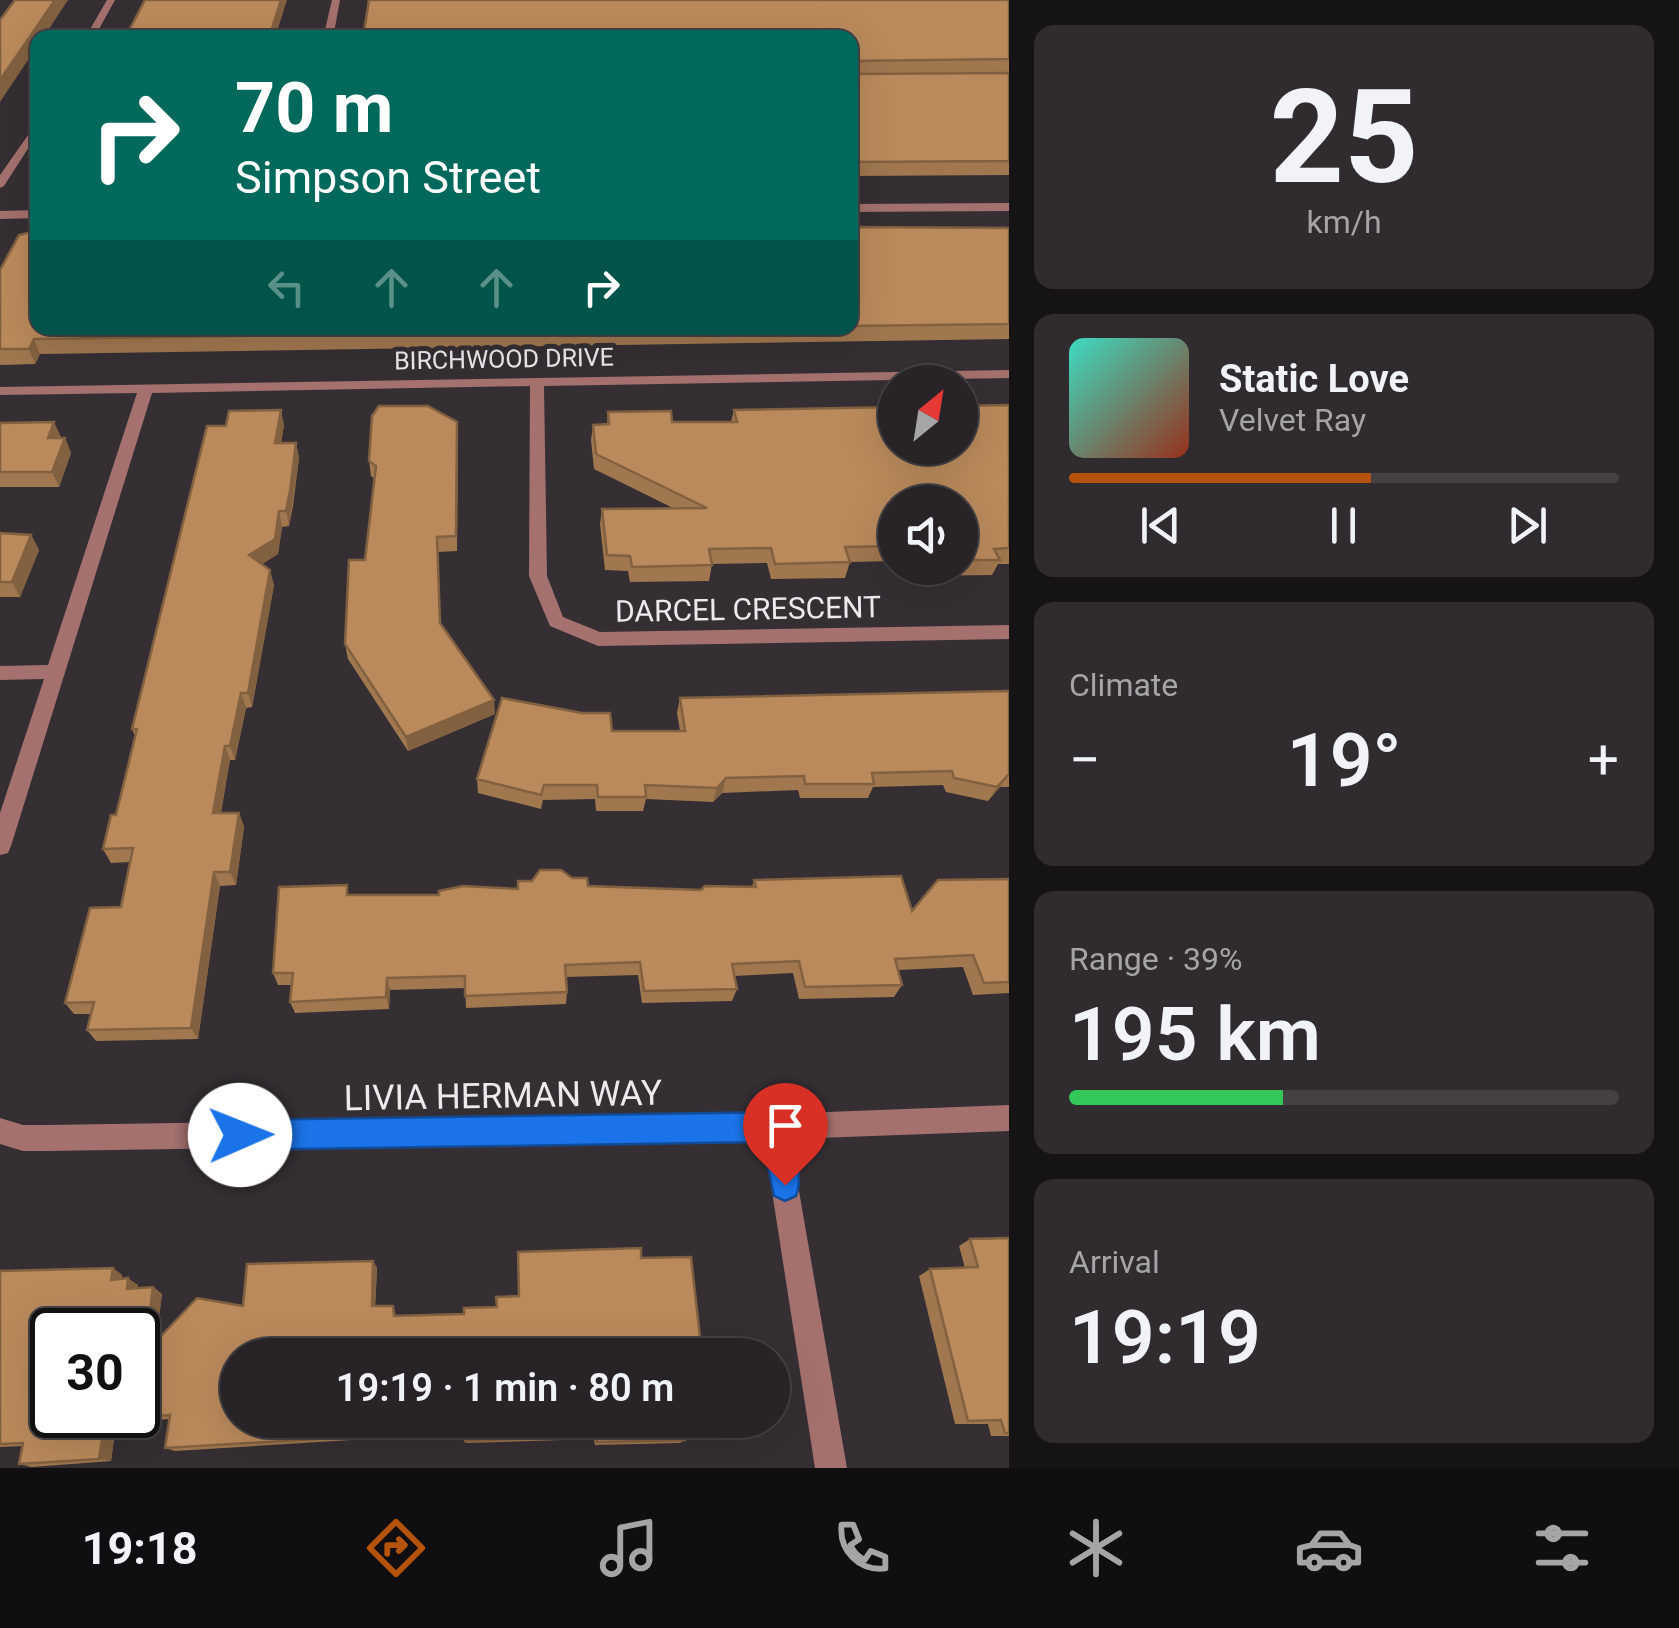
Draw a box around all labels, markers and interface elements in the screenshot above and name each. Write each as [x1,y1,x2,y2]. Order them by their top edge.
text: 25 [1269,61,1419,214]
text: 70 m [235,67,393,149]
icon: right [70,70,200,200]
text: Simpson Street [235,151,541,204]
text: km/h [1306,203,1382,241]
icon: left [259,260,314,315]
icon: ahead [364,260,419,315]
icon: ahead [469,260,524,315]
icon: right [574,260,629,315]
street label: BIRCHWOOD DRIVE [394,343,614,375]
text: Static Love [1219,357,1409,401]
north arrow [878,365,978,465]
map controls [878,365,978,585]
text: Velvet Ray [1219,401,1366,439]
button: sound [878,485,978,585]
icon: previous [1133,498,1188,553]
icon: pause [1316,498,1371,553]
icon: next [1500,498,1555,553]
street label: DARCEL CRESCENT [615,589,881,629]
text: Climate [1069,666,1178,704]
text: 19° [1287,716,1401,804]
text: − [1069,728,1100,792]
text: + [1588,728,1619,792]
text: Range · 39% [1069,940,1242,978]
text: 195 km [1069,990,1321,1078]
street label: LIVIA HERMAN WAY [343,1073,663,1119]
position arrow [188,1083,292,1187]
pin [743,1083,828,1186]
icon: arrive [758,1098,813,1153]
text: Arrival [1069,1243,1160,1281]
text: 19:19 [1069,1293,1261,1381]
speed limit sign: 30 [30,1308,160,1438]
text: 19:19 · 1 min · 80 m [336,1366,674,1410]
icon: directions [361,1513,431,1583]
icon: music [594,1513,664,1583]
icon: phone [827,1513,897,1583]
icon: climate [1061,1513,1131,1583]
icon: car [1294,1513,1364,1583]
icon: filters [1527,1513,1597,1583]
text: 19:18 [82,1522,198,1575]

